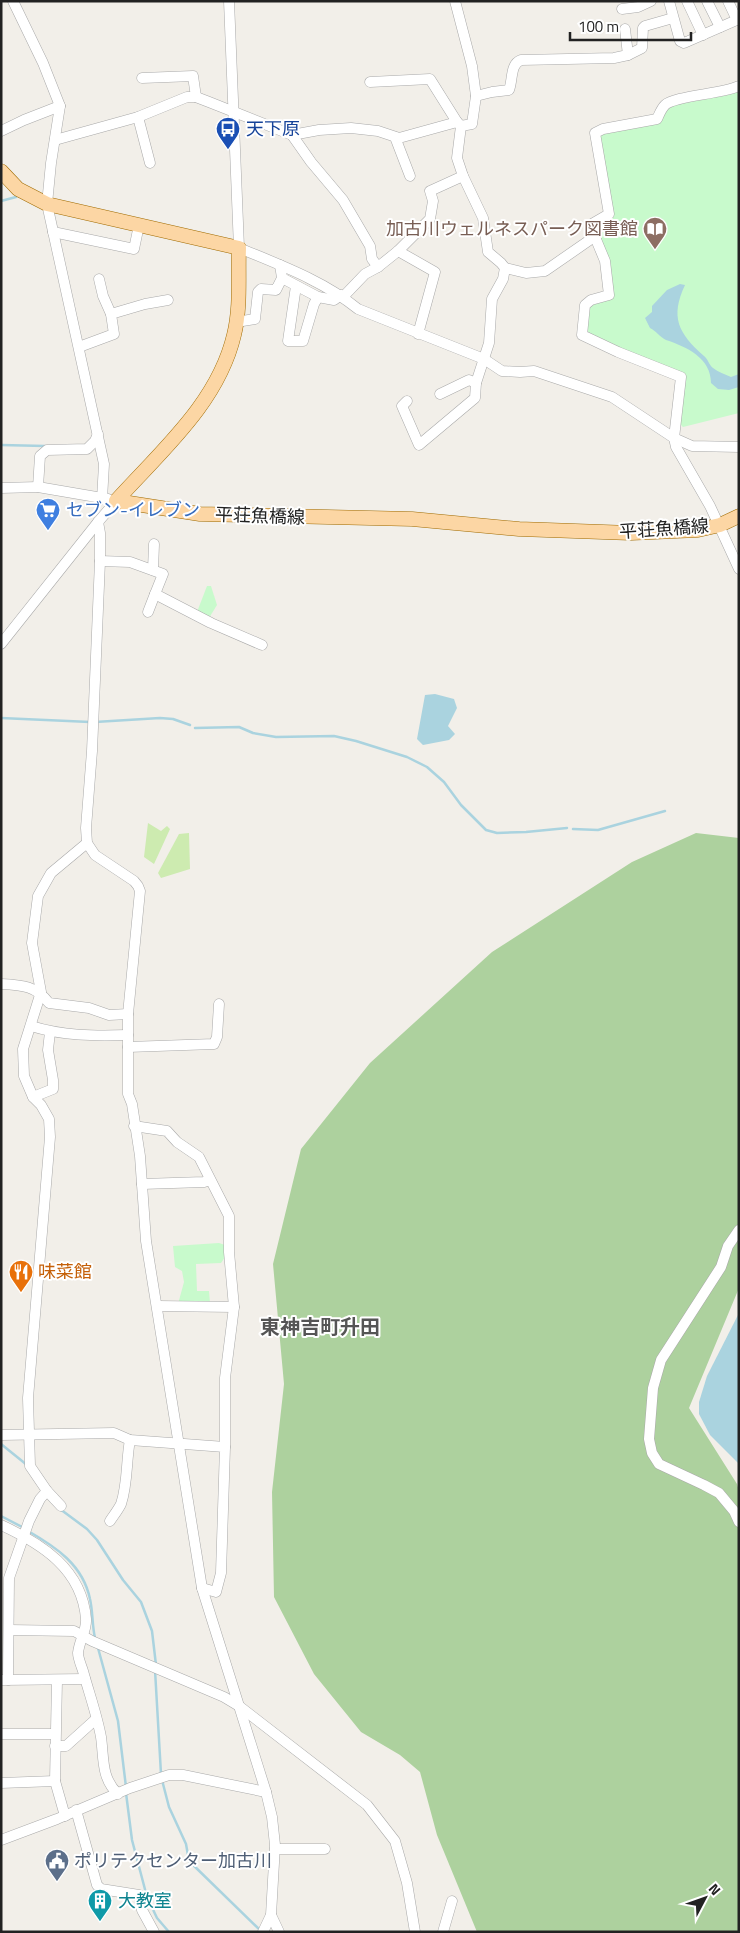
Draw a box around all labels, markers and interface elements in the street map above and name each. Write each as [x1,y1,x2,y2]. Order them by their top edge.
scale bar [570,10,691,42]
text: 100 m [578,15,619,38]
place label: 天下原 [246,115,300,142]
bus stop icon: 天下原 [215,116,241,150]
place label: 加古川ウェルネスパーク図書館 [386,215,638,242]
library icon: 加古川ウェルネスパーク図書館 [642,216,668,250]
place label: セブン-イレブン [66,496,200,523]
supermarket icon: セブン-イレブン [35,497,61,531]
street label: 平荘魚橋線 [215,500,305,531]
street label: 平荘魚橋線 [618,512,710,545]
place label: 味菜館 [38,1258,92,1285]
restaurant icon: 味菜館 [8,1259,34,1293]
district label: 東神吉町升田 [260,1311,380,1342]
place label: ポリテクセンター加古川 [74,1847,272,1874]
public building icon: ポリテクセンター加古川 [44,1848,70,1882]
north arrow [680,1873,730,1923]
text: N [704,1879,726,1900]
place label: 大教室 [118,1887,172,1914]
building icon: 大教室 [87,1888,113,1922]

